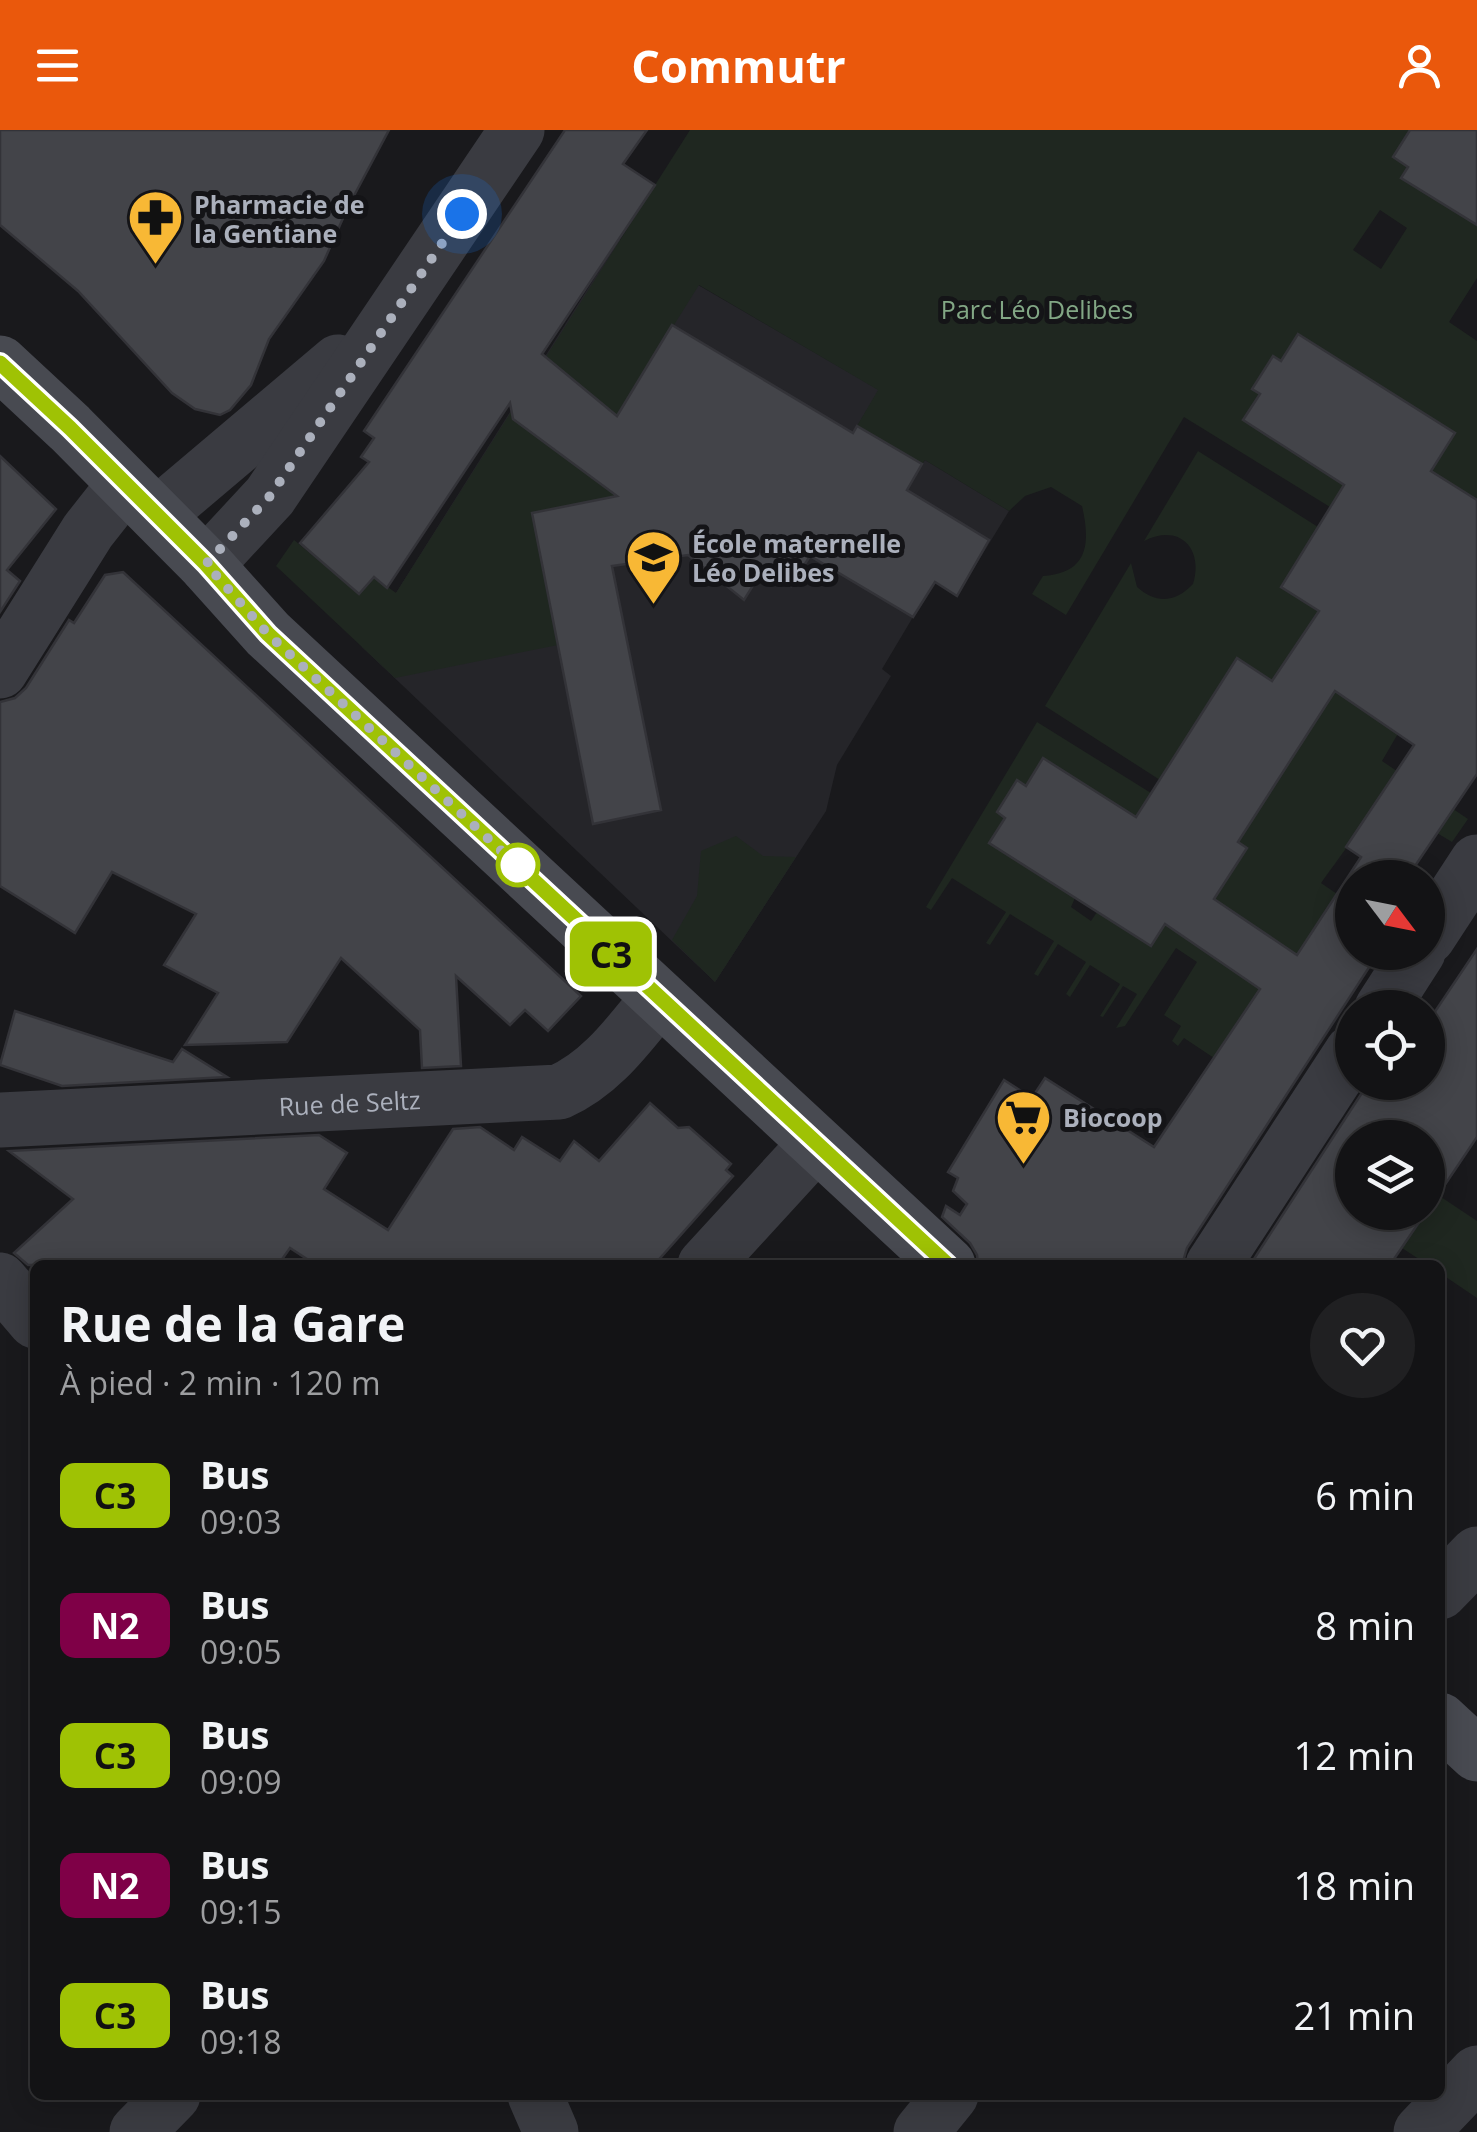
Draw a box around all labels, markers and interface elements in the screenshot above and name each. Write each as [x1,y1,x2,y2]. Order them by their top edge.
text: Commutr [631,35,846,96]
icon: menu [30,38,85,93]
icon: person [1392,38,1447,93]
place label: Pharmacie de la Gentiane [194,187,365,250]
pharmacy icon: Pharmacie de la Gentiane [125,188,185,267]
your location [437,189,487,239]
park label: Parc Léo Delibes [941,292,1133,326]
place label: École maternelle Léo Delibes [692,526,901,589]
school or university icon: École maternelle Léo Delibes [623,527,683,606]
unlabelled marker [497,844,539,886]
north arrow [1335,860,1445,970]
map controls [1335,860,1445,1230]
line badge: C3 [566,922,656,986]
text: C3 [590,931,632,978]
button: locate [1335,990,1445,1100]
street label: Rue de Seltz [278,1082,421,1123]
supermarket icon: Biocoop [994,1087,1054,1166]
place label: Biocoop [1063,1100,1163,1134]
button: layers [1335,1120,1445,1230]
text: Rue de la Gare [60,1291,405,1356]
button: heart [1310,1293,1415,1398]
text: À pied · 2 min · 120 m [60,1361,381,1404]
text: Bus [200,1448,269,1500]
text: 6 min [1315,1469,1415,1521]
text: C3 [94,1472,136,1519]
text: 09:03 [200,1500,282,1543]
text: Bus [200,1578,269,1630]
text: 8 min [1315,1599,1415,1651]
text: N2 [91,1602,139,1649]
text: 09:05 [200,1630,282,1673]
text: Bus [200,1708,269,1760]
text: 12 min [1294,1729,1415,1781]
text: C3 [94,1732,136,1779]
text: 09:09 [200,1760,282,1803]
text: Bus [200,1838,269,1890]
text: 18 min [1294,1859,1415,1911]
text: N2 [91,1862,139,1909]
text: 09:15 [200,1890,282,1933]
text: Bus [200,1968,269,2020]
text: 21 min [1294,1989,1415,2041]
text: C3 [94,1992,136,2039]
text: 09:18 [200,2020,282,2063]

